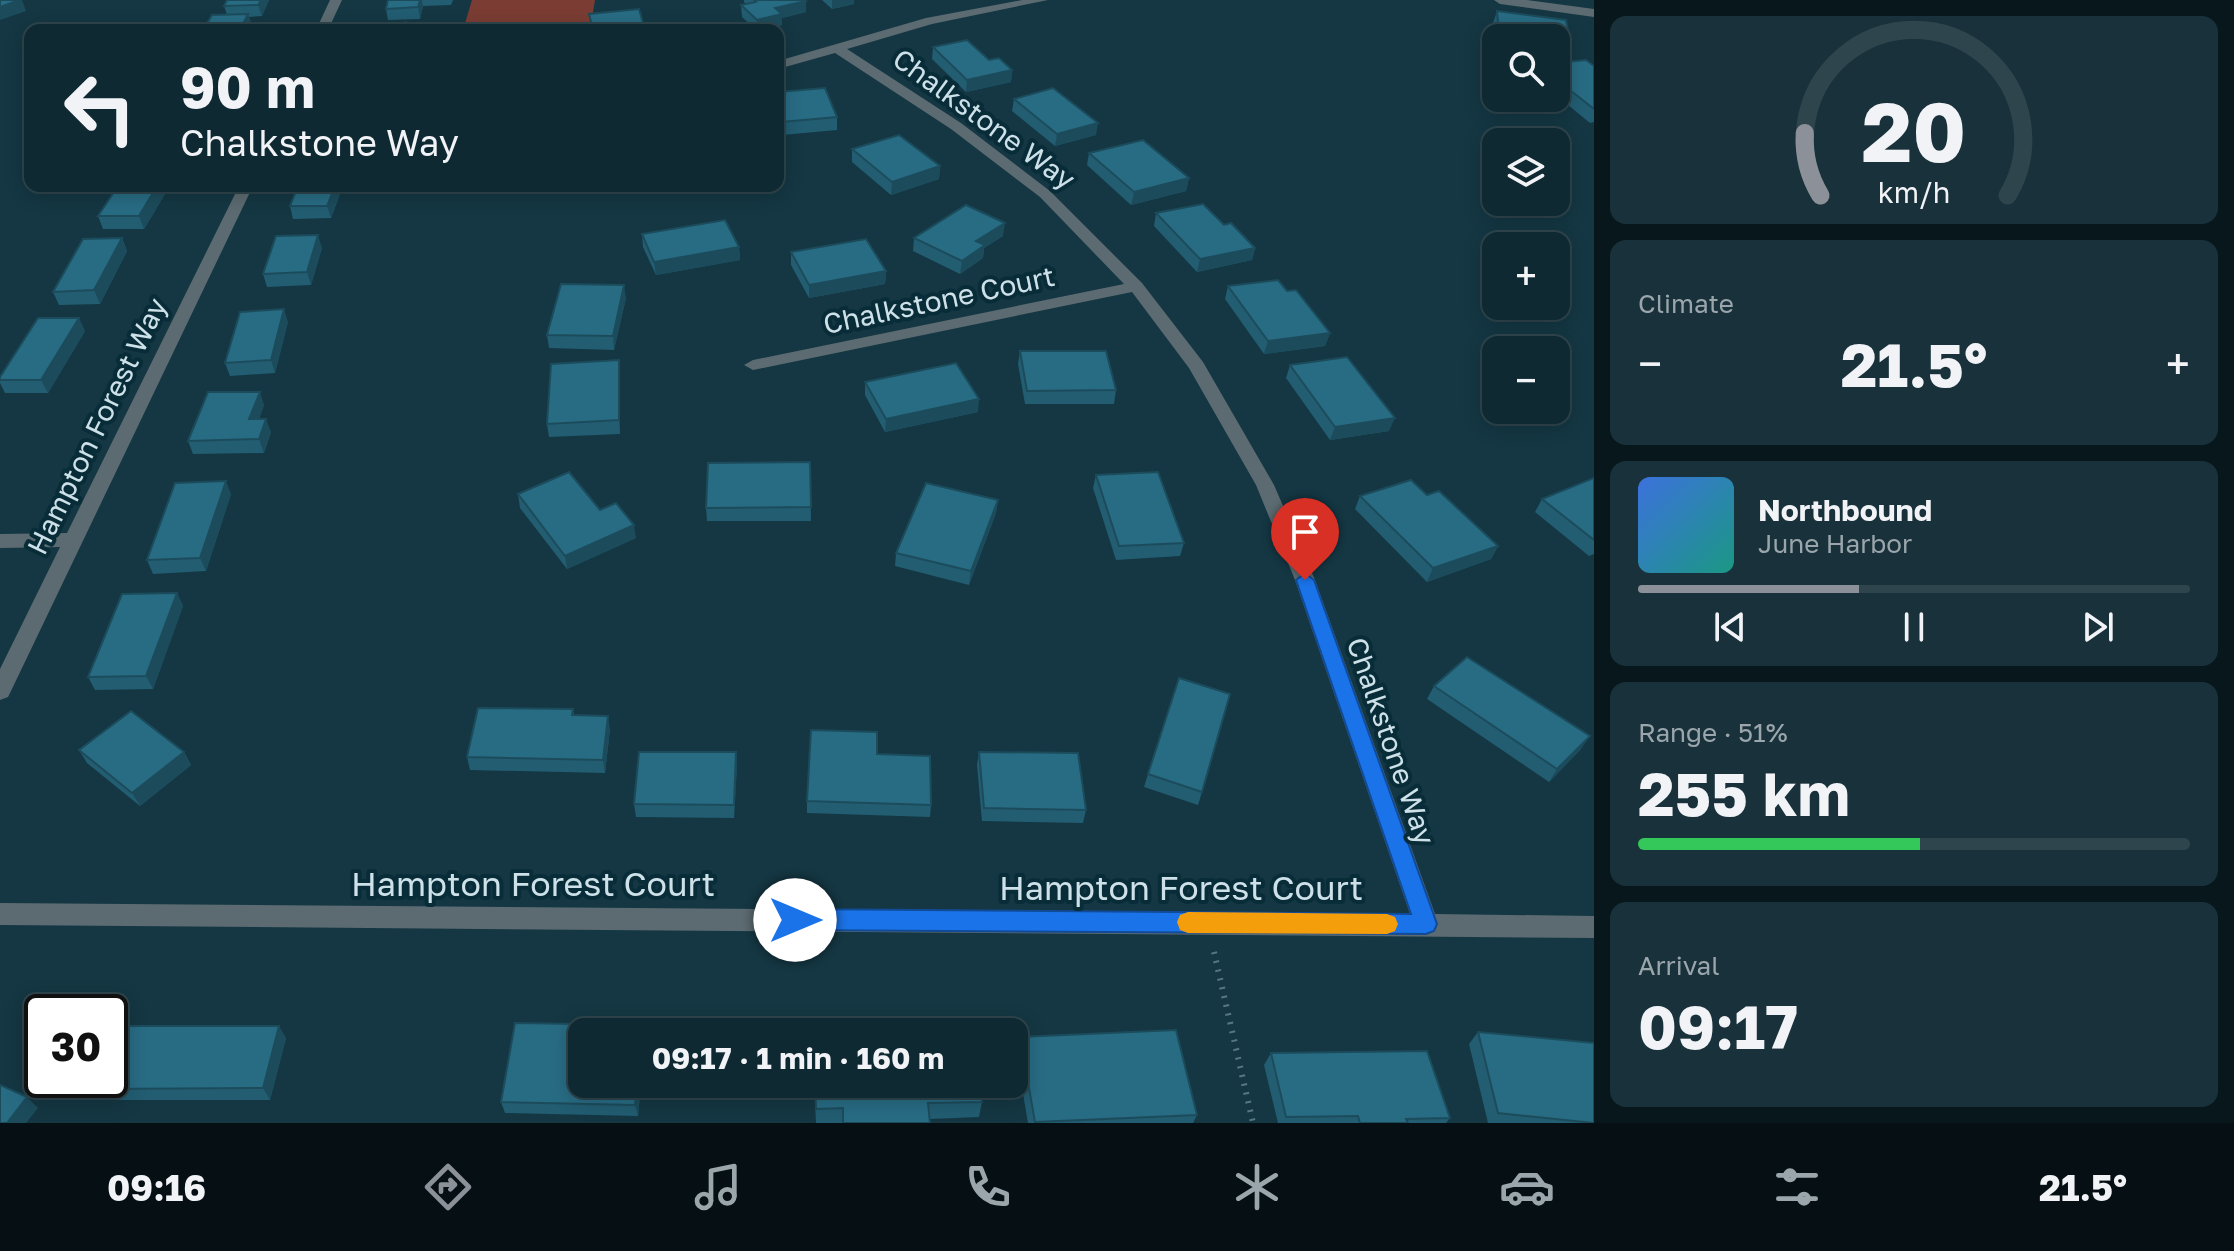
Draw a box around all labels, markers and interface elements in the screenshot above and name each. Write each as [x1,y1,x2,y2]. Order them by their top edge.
map controls [1482,24,1570,424]
button: search [1482,24,1570,112]
street label: Chalkstone Way [887,42,1082,196]
text: 90 m [180,53,315,120]
icon: left [48,56,152,160]
text: 20 [1862,80,1966,180]
text: Chalkstone Way [180,121,459,164]
button: layers [1482,128,1570,216]
text: km/h [1878,175,1950,209]
button: + [1482,232,1570,320]
street label: Chalkstone Court [820,259,1058,340]
text: Climate [1638,288,1734,319]
street label: Hampton Forest Way [20,292,173,559]
text: 21.5° [1841,328,1987,400]
button: − [1482,336,1570,424]
text: − [1638,337,1662,390]
text: + [2166,337,2190,390]
text: Northbound [1758,492,1932,528]
pin [1271,498,1339,580]
icon: arrive [1283,510,1327,554]
text: June Harbor [1758,528,1912,559]
icon: previous [1708,605,1752,649]
icon: pause [1892,605,1936,649]
icon: next [2076,605,2120,649]
street label: Chalkstone Way [1341,633,1442,849]
text: Range · 51% [1638,717,1788,748]
text: 255 km [1638,757,1850,829]
street label: Hampton Forest Court [351,863,715,903]
street label: Hampton Forest Court [999,867,1363,907]
position arrow [753,878,837,962]
text: Arrival [1638,950,1719,981]
text: 09:17 [1638,990,1798,1062]
speed limit sign: 30 [24,994,128,1098]
text: 09:17 · 1 min · 160 m [652,1040,944,1076]
icon: directions [420,1159,476,1215]
icon: music [690,1159,746,1215]
icon: phone [960,1159,1016,1215]
icon: climate [1229,1159,1285,1215]
icon: car [1499,1159,1555,1215]
icon: filters [1769,1159,1825,1215]
text: 09:16 [107,1166,206,1209]
text: 21.5° [2039,1166,2127,1209]

